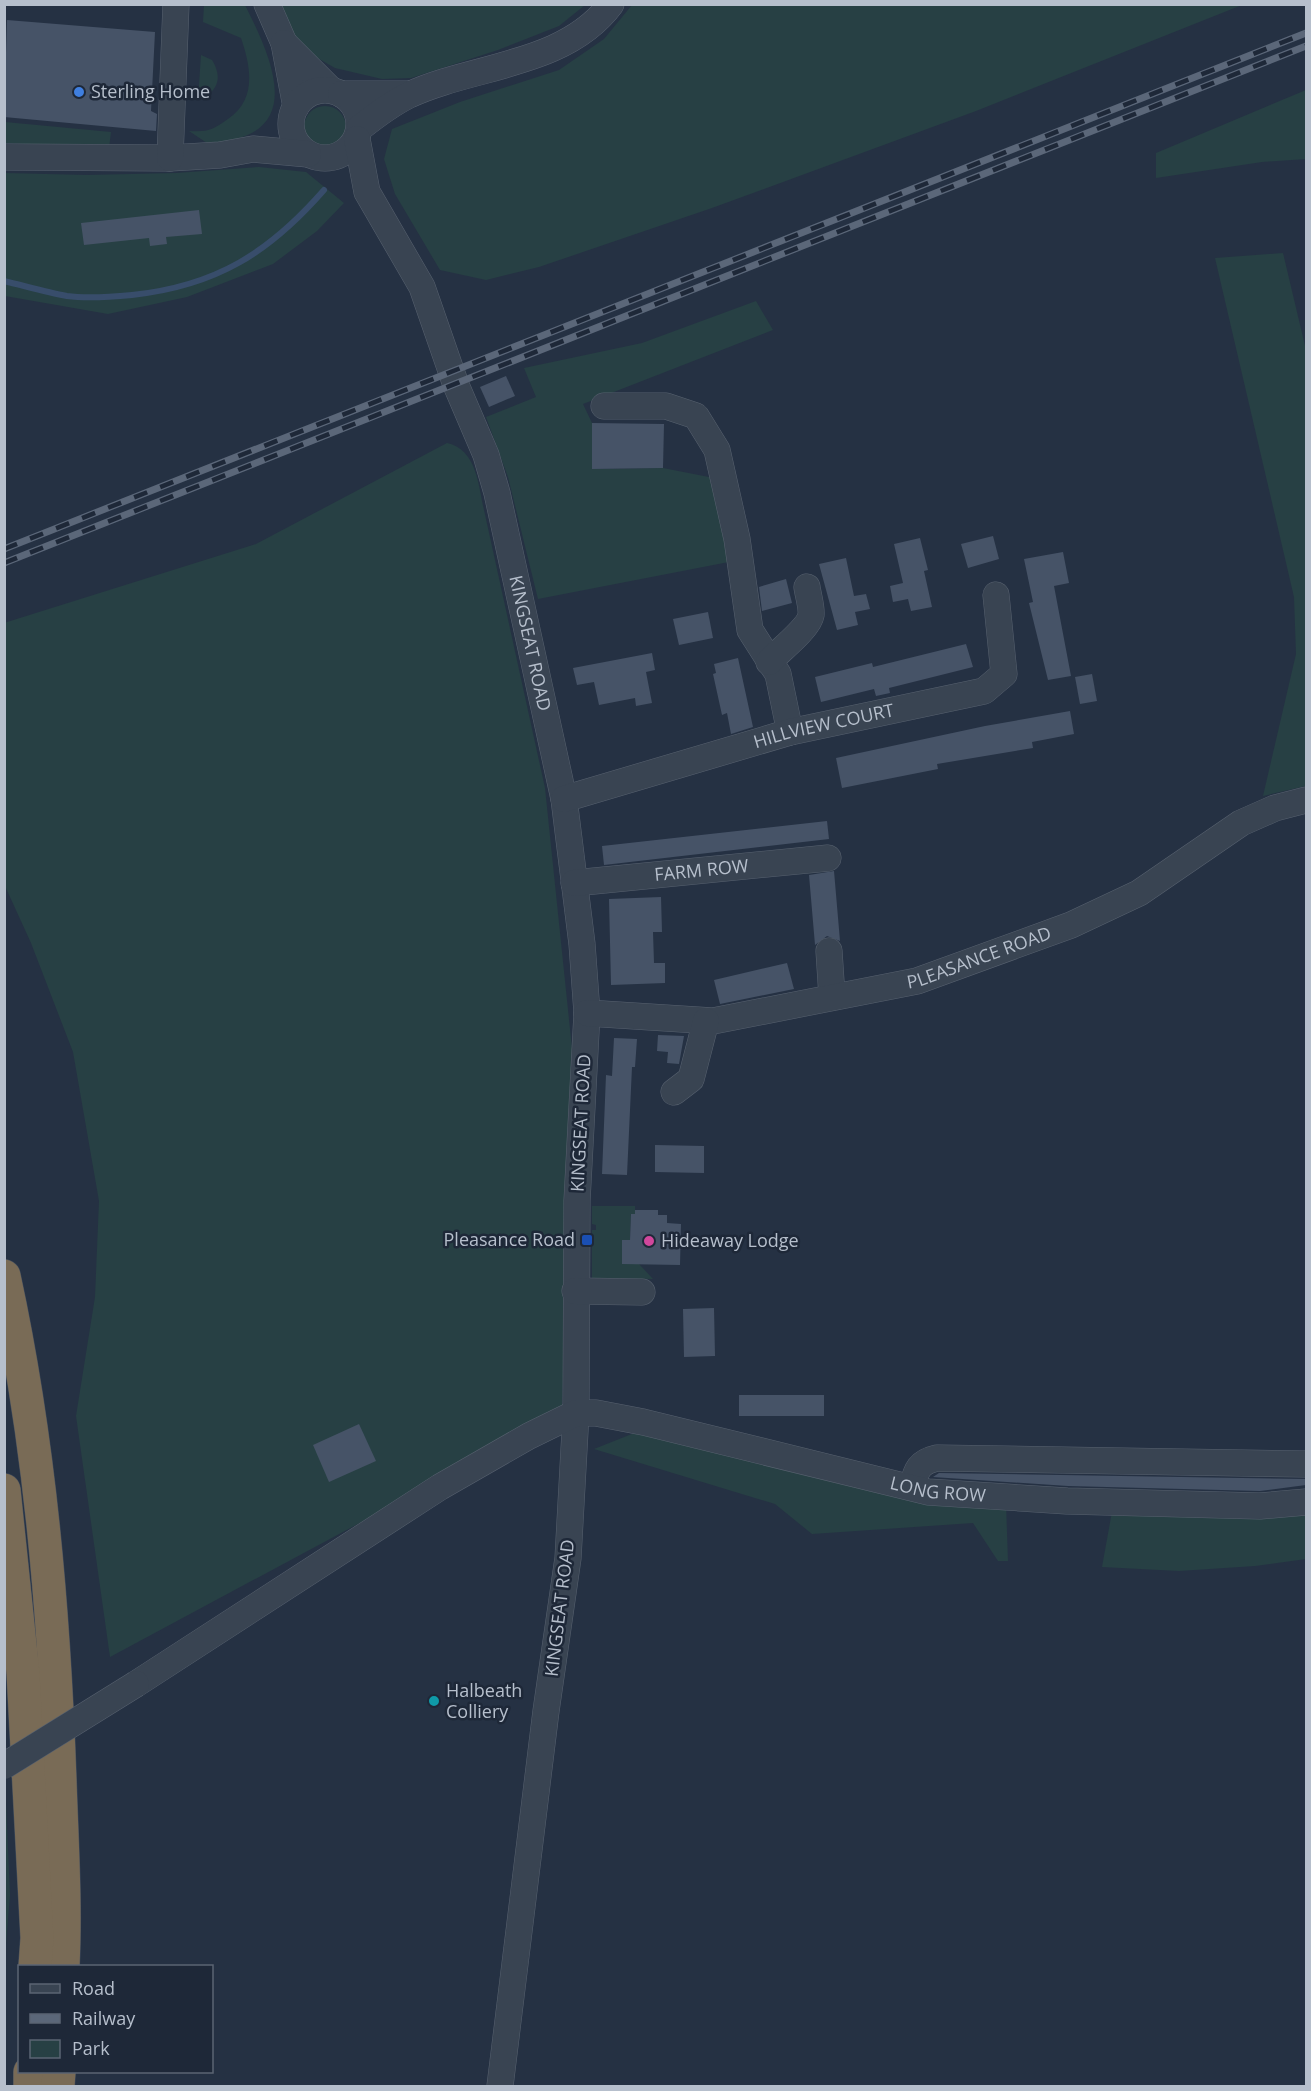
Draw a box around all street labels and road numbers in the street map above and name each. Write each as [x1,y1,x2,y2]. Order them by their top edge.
street label: KINGSEAT ROAD [504,573,557,713]
street label: HILLVIEW COURT [750,697,896,753]
street label: FARM ROW [653,853,750,886]
street label: PLEASANCE ROAD [905,920,1054,994]
street label: KINGSEAT ROAD [564,1053,596,1193]
street label: LONG ROW [888,1470,987,1507]
street label: KINGSEAT ROAD [539,1538,579,1678]

